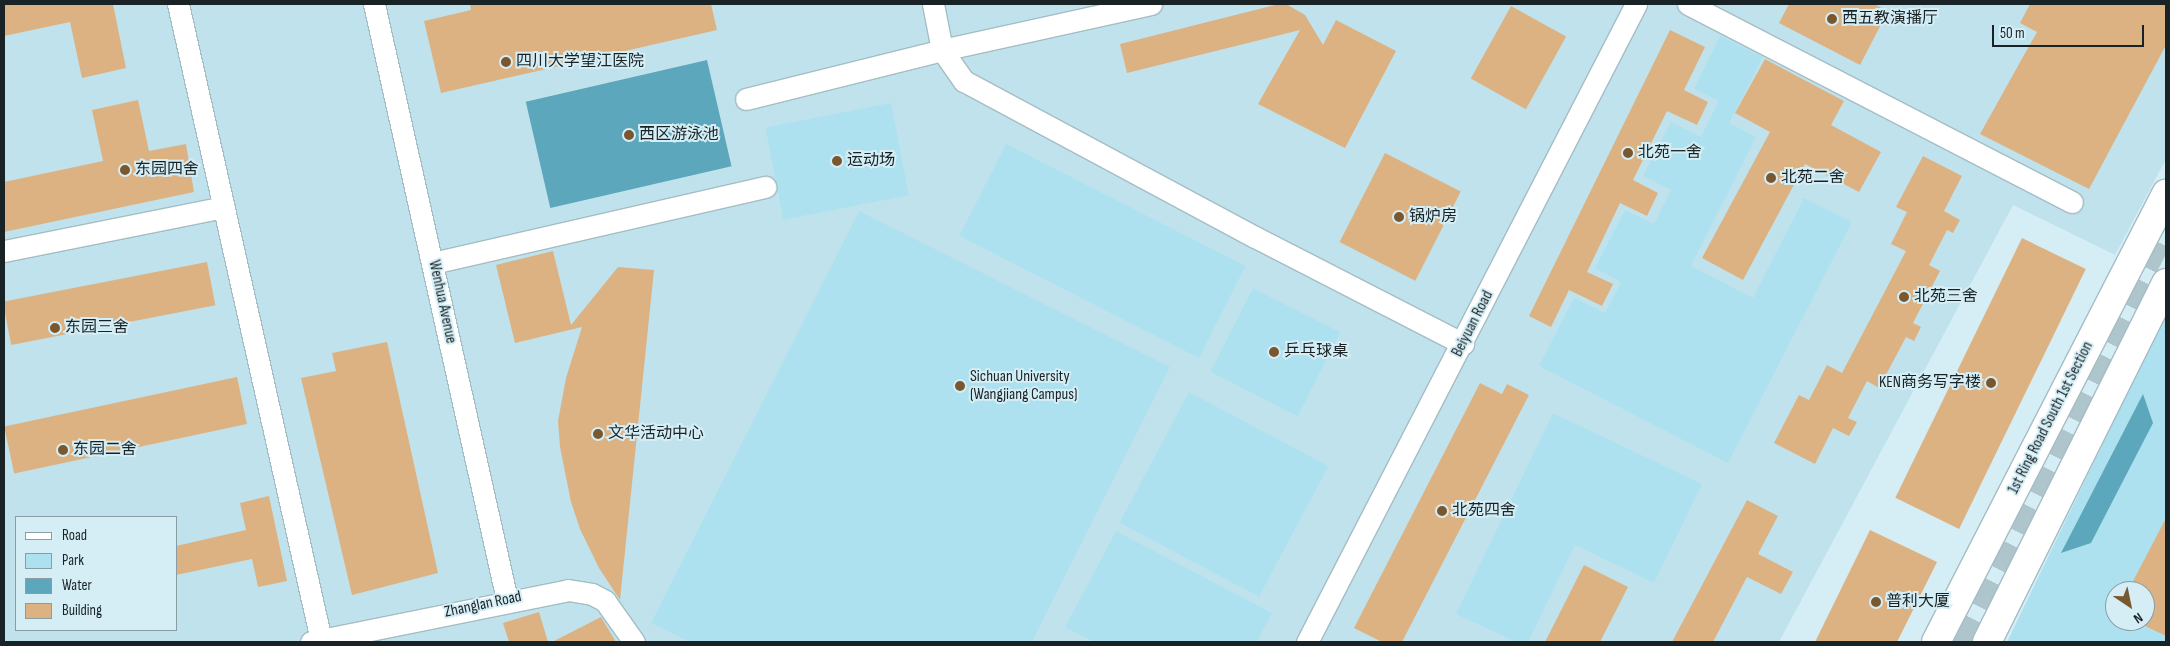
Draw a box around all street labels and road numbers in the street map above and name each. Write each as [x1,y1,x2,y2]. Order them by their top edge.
street label: Wenhua Avenue [424,259,460,345]
street label: Beiyuan Road [1448,288,1498,360]
street label: 1st Ring Road South 1st Section [2004,339,2098,497]
street label: Zhanglan Road [443,587,523,623]

